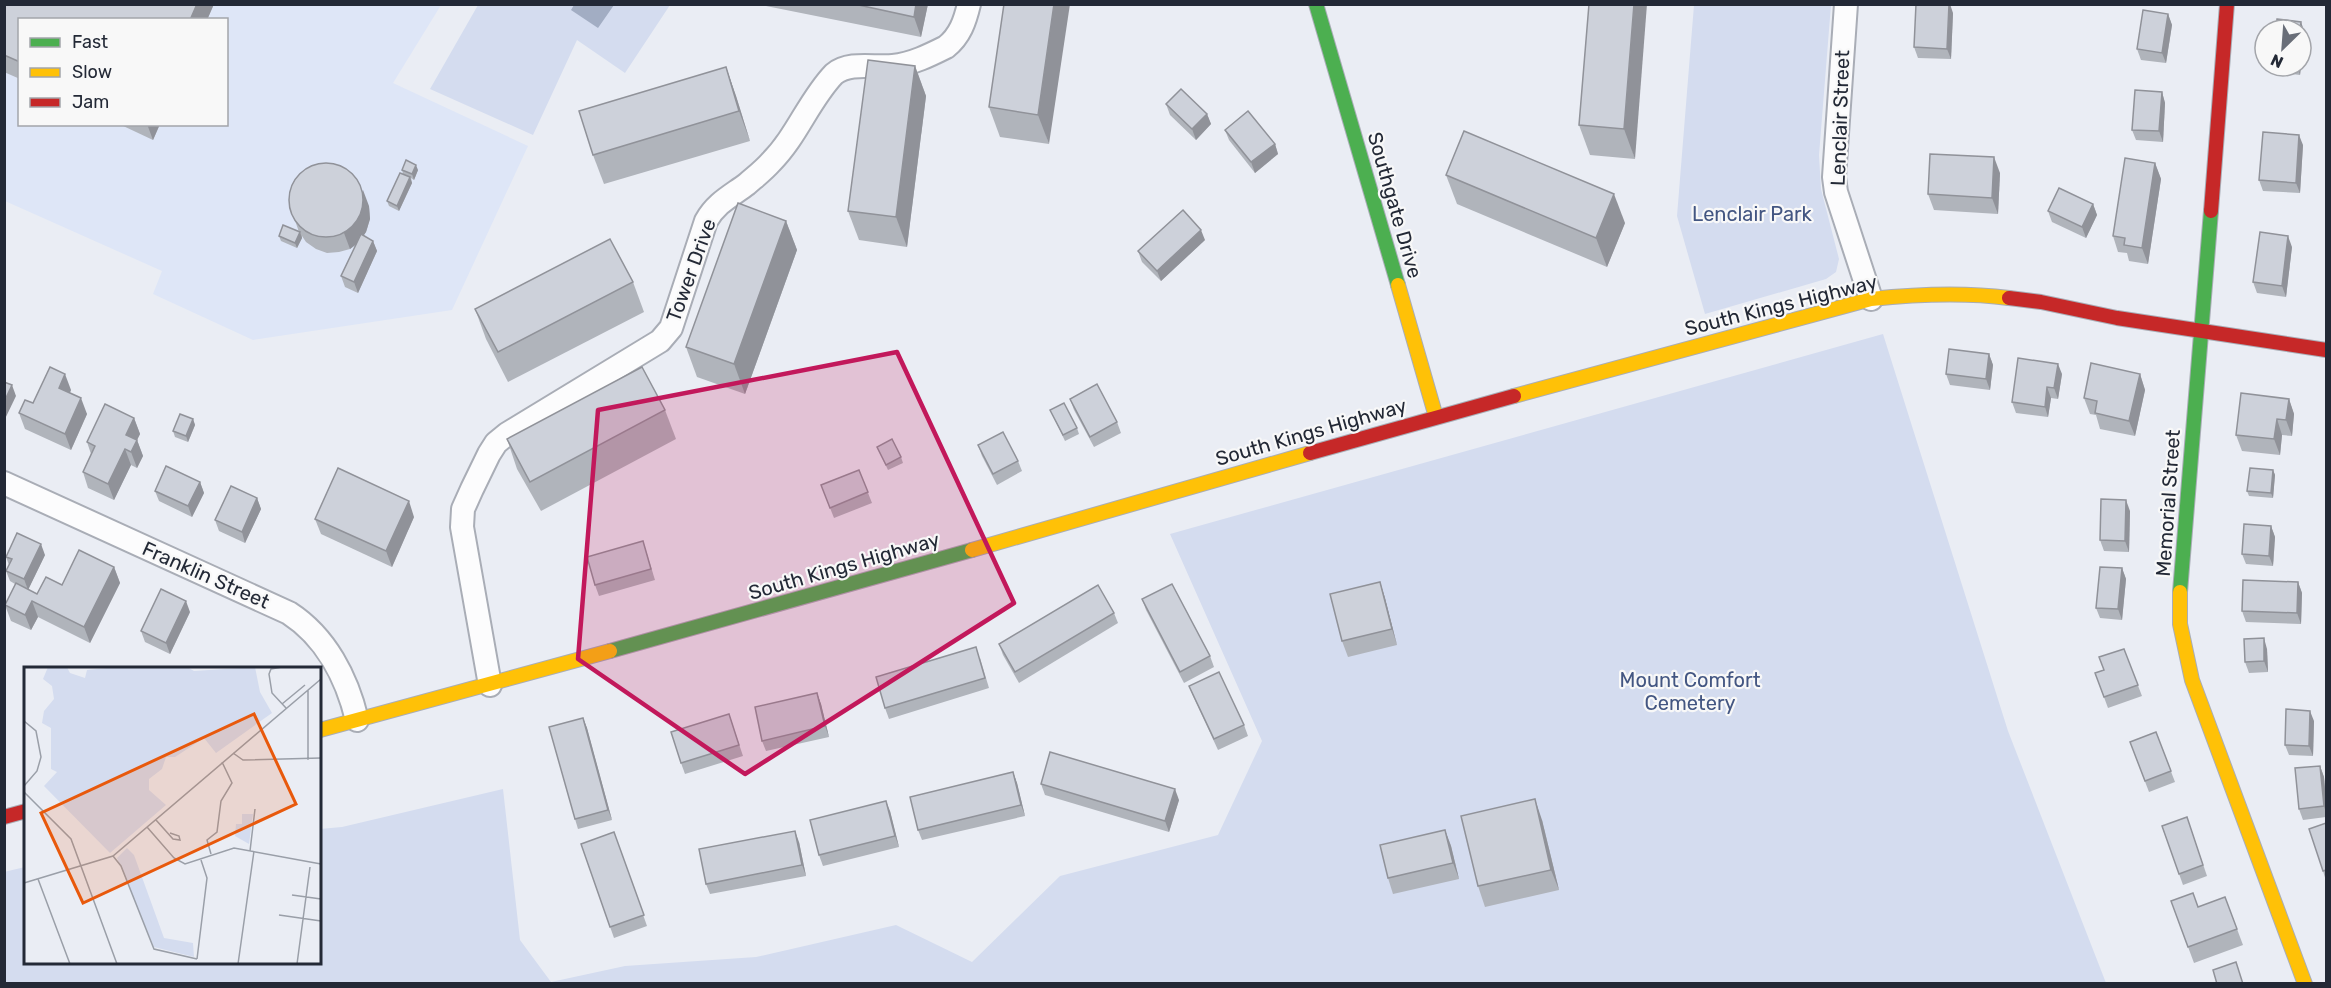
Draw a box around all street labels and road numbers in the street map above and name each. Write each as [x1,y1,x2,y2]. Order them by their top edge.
street label: Lenclair Street [1826,49,1854,186]
street label: Southgate Drive [1363,129,1427,281]
street label: Tower Drive [661,215,721,325]
street label: South Kings Highway [1682,269,1880,341]
street label: South Kings Highway [1213,393,1409,471]
street label: Memorial Street [2151,428,2185,577]
street label: South Kings Highway [746,527,942,605]
street label: Franklin Street [139,536,274,614]

